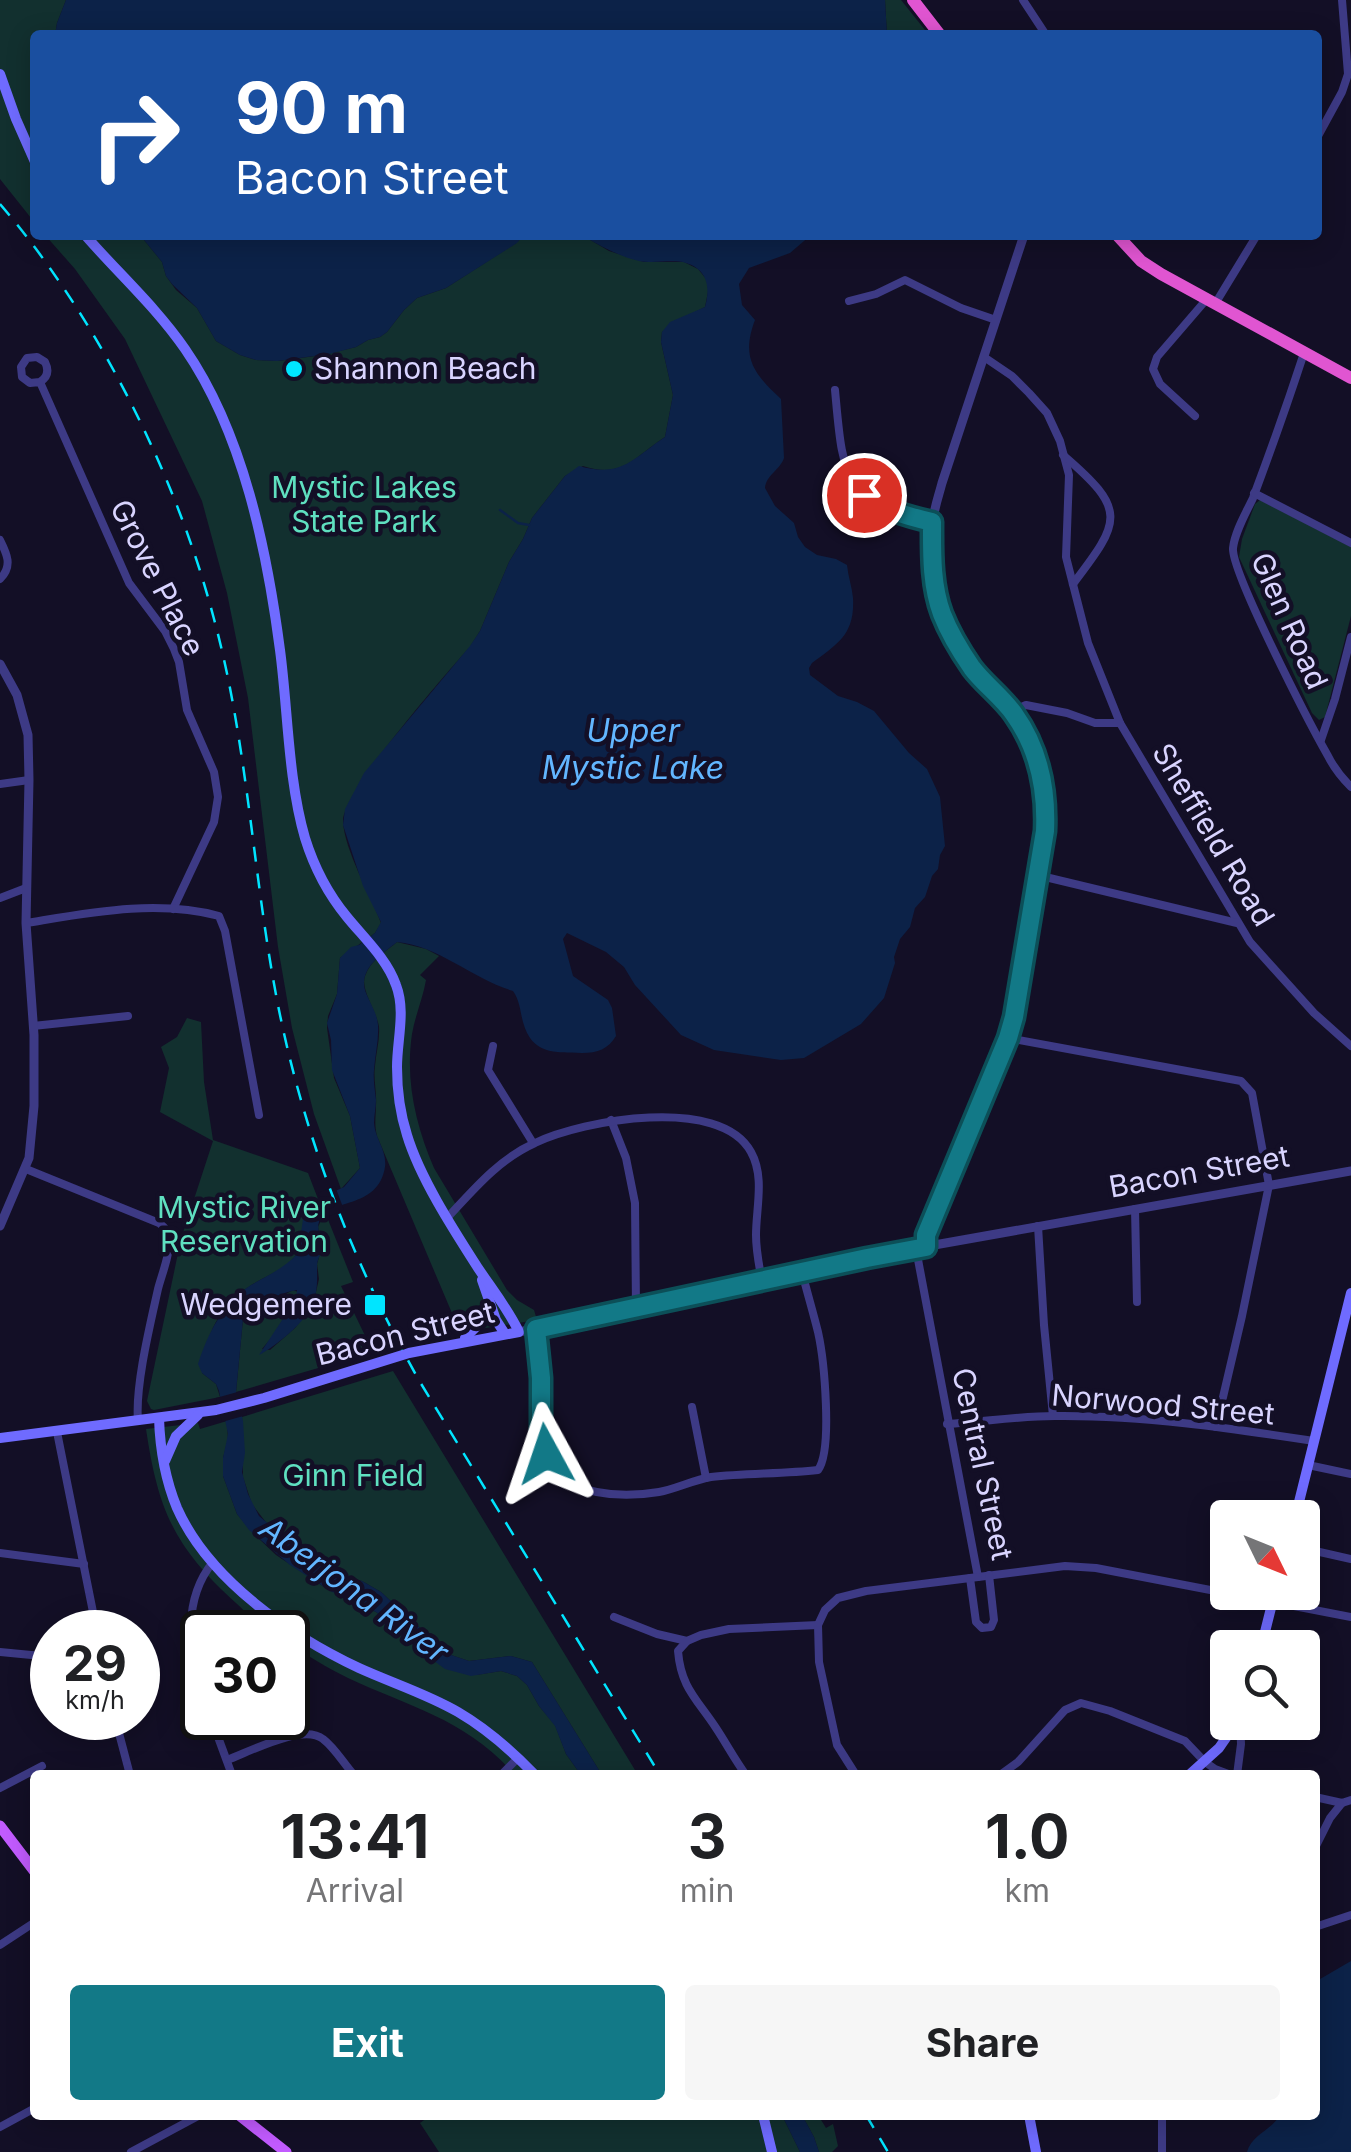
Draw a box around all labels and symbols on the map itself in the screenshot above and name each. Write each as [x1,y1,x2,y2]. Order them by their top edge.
place label: Shannon Beach [314,350,537,386]
marker: Shannon Beach [283,358,305,380]
pin [822,453,907,538]
park label: Mystic Lakes State Park [271,469,457,539]
street label: Grove Place [103,493,213,662]
street label: Glen Road [1244,547,1336,694]
water label: Upper Mystic Lake [542,711,724,787]
street label: Sheffield Road [1145,737,1283,932]
street label: Bacon Street [1106,1137,1292,1205]
park label: Mystic River Reservation [157,1189,331,1259]
place label: Wedgemere [180,1286,352,1322]
marker: Wedgemere [362,1292,388,1318]
street label: Bacon Street [312,1293,498,1373]
street label: Central Street [945,1364,1021,1563]
street label: Norwood Street [1050,1376,1276,1432]
position arrow [494,1402,598,1506]
park label: Ginn Field [282,1457,424,1493]
north arrow [1210,1500,1320,1610]
water label: Aberjona River [252,1508,457,1672]
speed limit sign: 30 [180,1610,310,1740]

